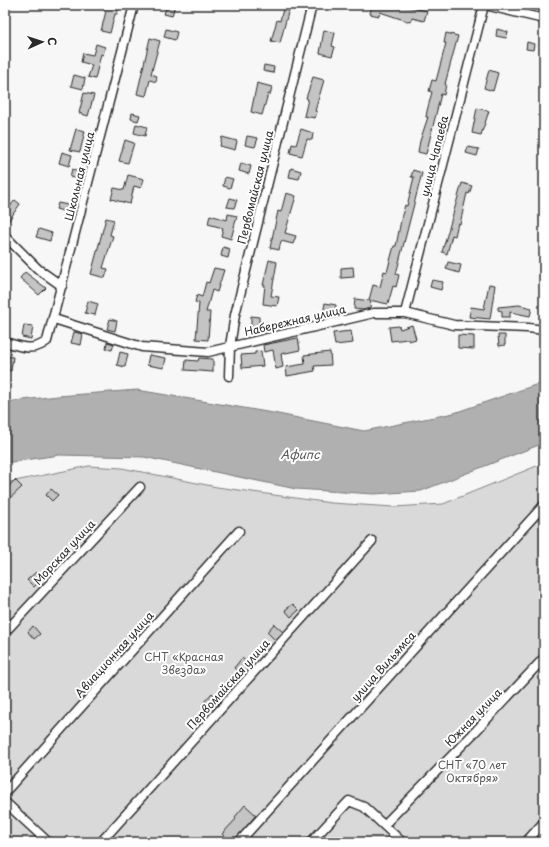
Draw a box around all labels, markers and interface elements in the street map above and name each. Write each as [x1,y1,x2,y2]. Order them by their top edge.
north arrow [22,22,62,62]
text: С [44,37,61,46]
street label: улица Чапаева [416,114,452,198]
street label: Первомайская улица [233,128,277,246]
street label: Школьная улица [60,130,98,222]
street label: Набережная улица [243,300,348,340]
water label: Афипс [280,445,321,463]
street label: Морская улица [29,515,99,588]
street label: Авиационная улица [71,607,157,701]
street label: улица Вильямса [347,627,419,705]
street label: Первомайская улица [183,635,273,733]
park label: СНТ «Красная Звезда» [144,648,224,678]
street label: Южная улица [441,684,505,750]
park label: СНТ «70 лет Октября» [438,756,507,786]

